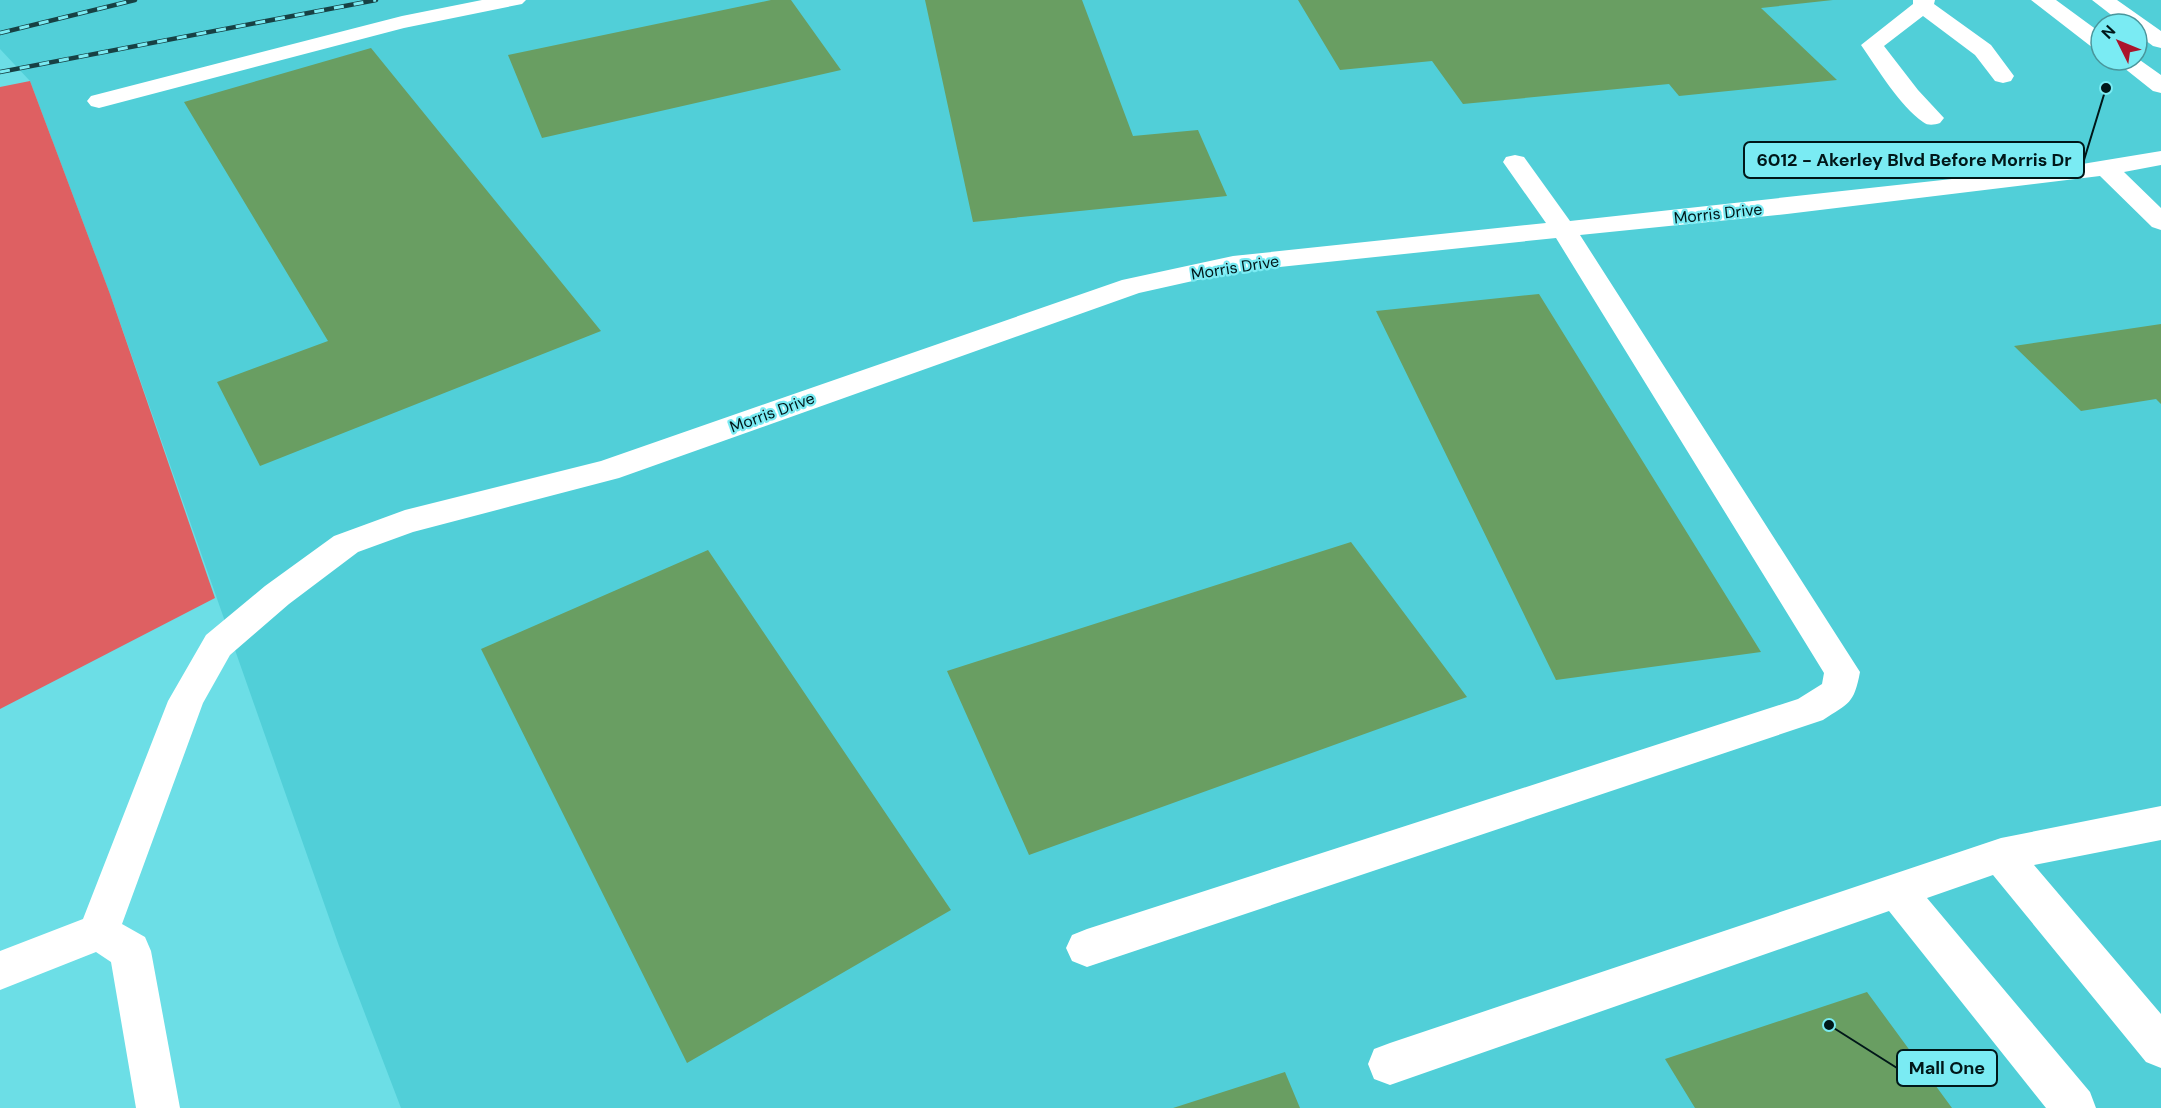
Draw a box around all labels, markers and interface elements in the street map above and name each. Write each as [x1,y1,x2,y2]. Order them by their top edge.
north arrow [2089,12,2149,72]
text: N [2097,21,2120,44]
callout: 6012 - Akerley Blvd Before Morris Dr [1744,142,2084,178]
text: 6012 - Akerley Blvd Before Morris Dr [1756,148,2072,172]
street label: Morris Drive [1673,198,1763,229]
street label: Morris Drive [1190,250,1281,285]
street label: Morris Drive [727,387,817,438]
callout: Mall One [1897,1050,1997,1086]
text: Mall One [1909,1056,1985,1080]

